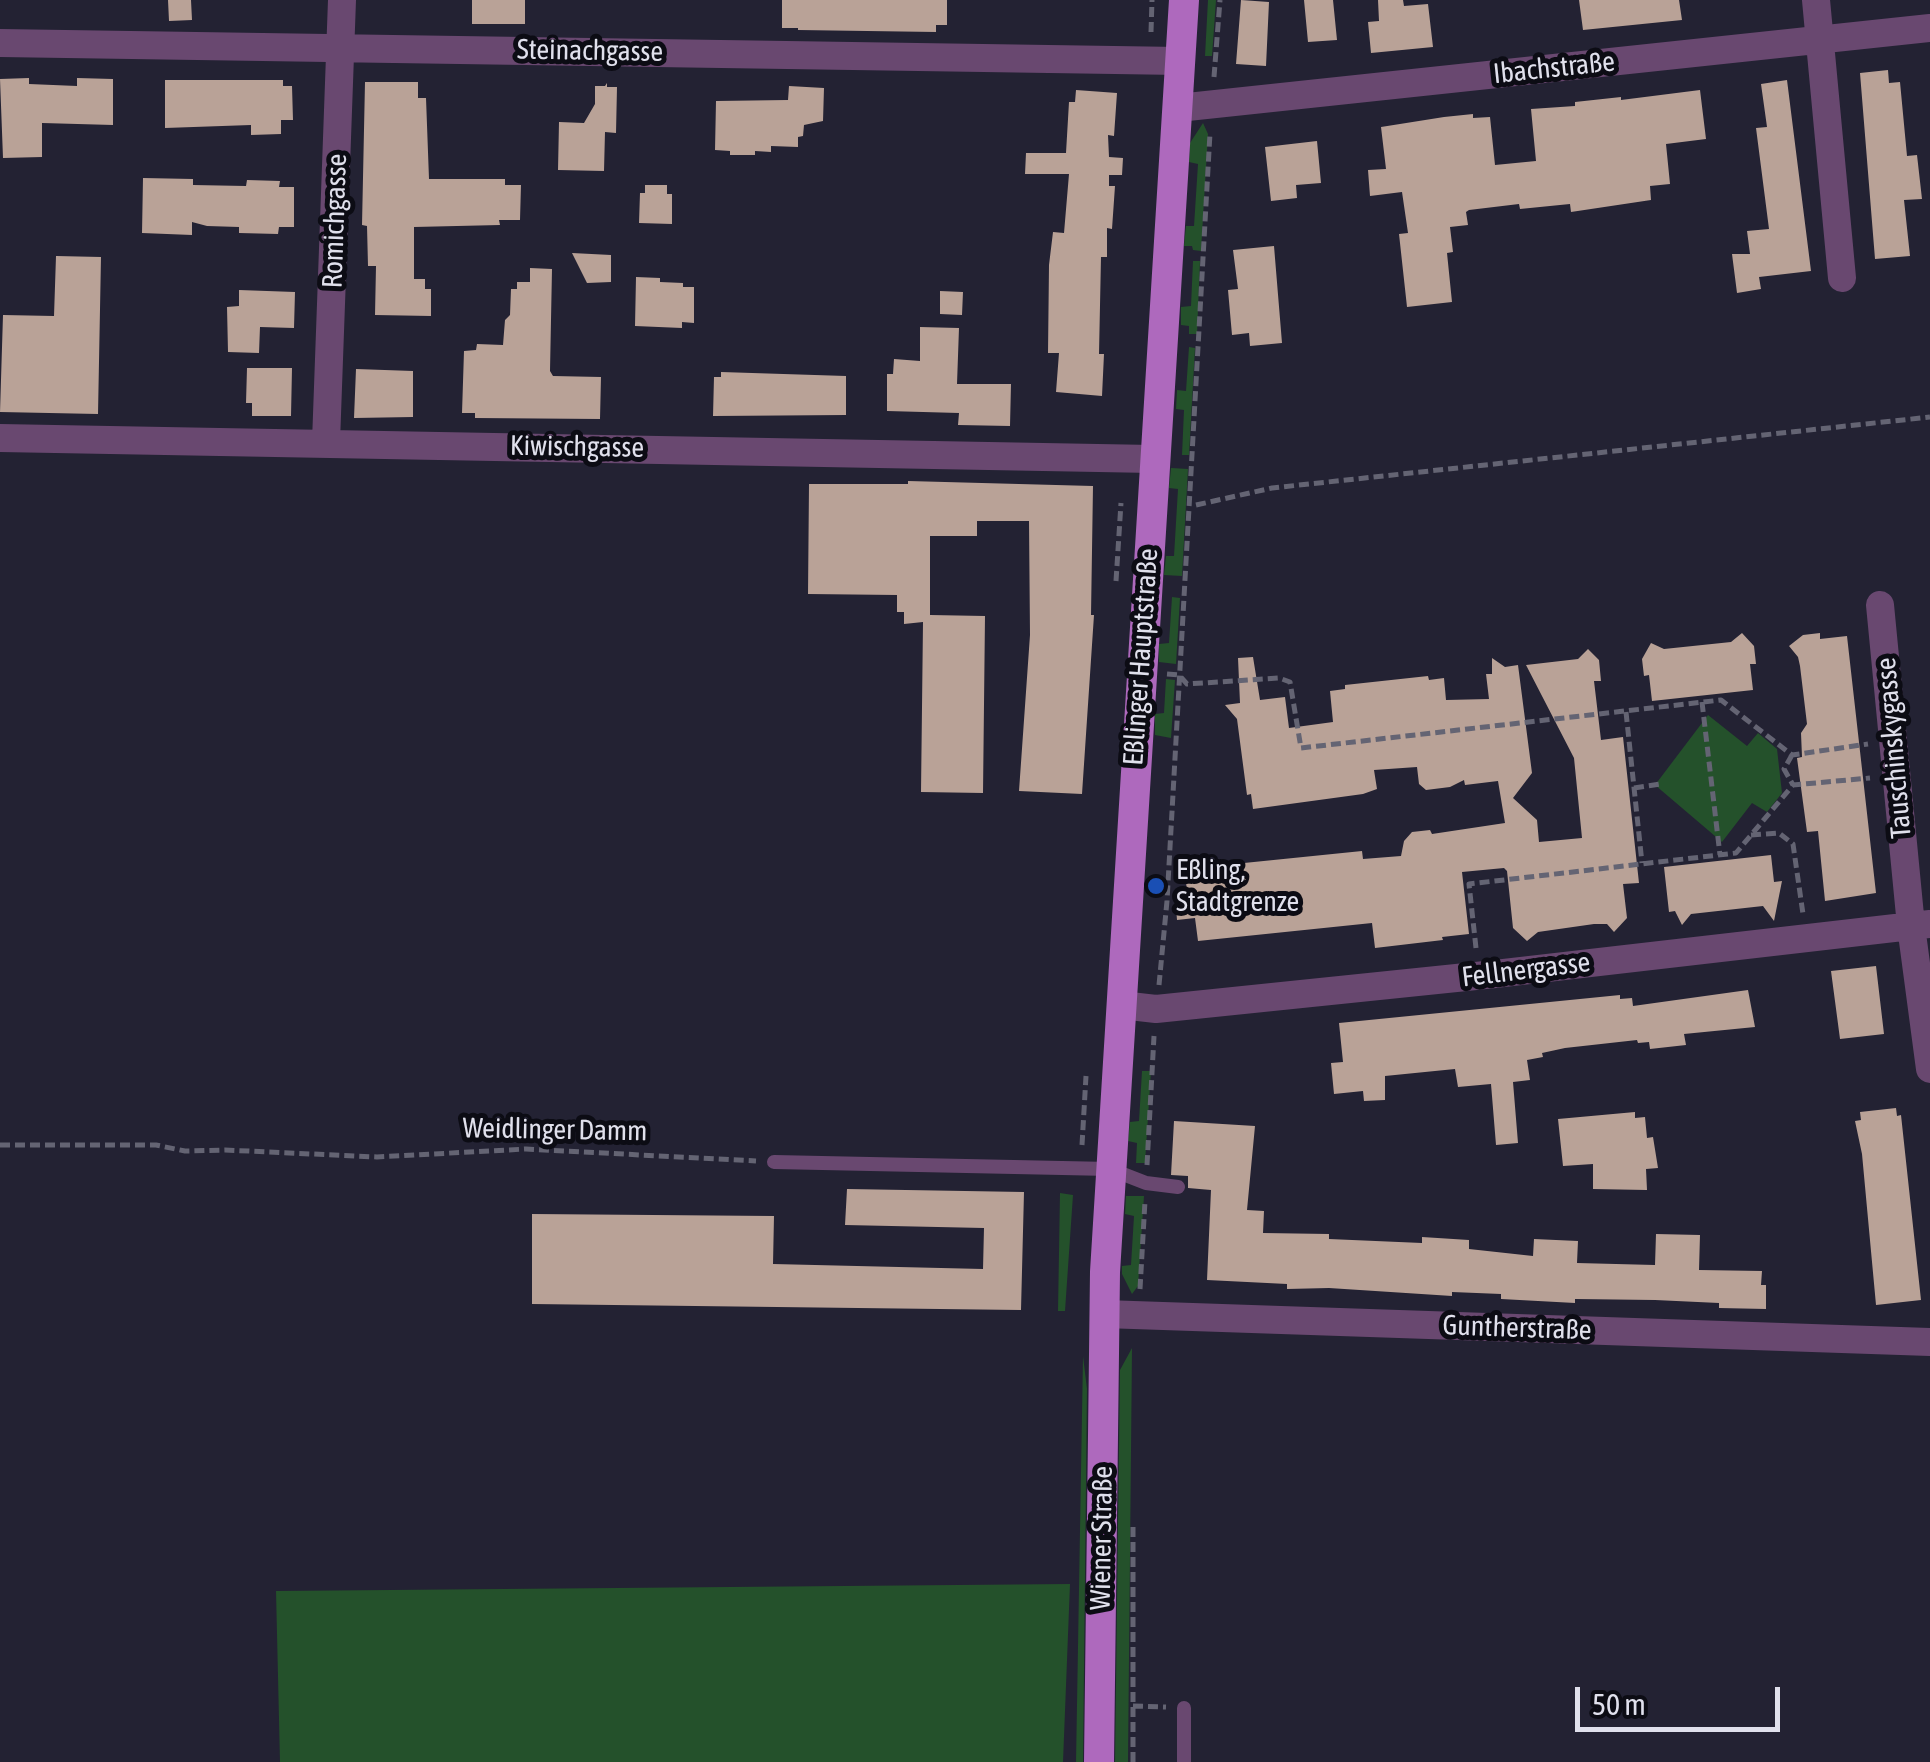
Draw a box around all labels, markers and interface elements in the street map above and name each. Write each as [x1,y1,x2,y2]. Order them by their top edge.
street label: Steinachgasse [517,33,663,69]
street label: Ibachstraße [1492,45,1616,91]
street label: Romichgasse [316,153,354,289]
street label: Kiwischgasse [510,429,644,465]
street label: Eßlinger Hauptstraße [1117,547,1165,767]
street label: Tauschinskygasse [1869,656,1919,840]
place label: Eßling, Stadtgrenze [1176,853,1299,919]
marker: Eßling, Stadtgrenze [1145,875,1167,897]
street label: Fellnergasse [1460,945,1592,995]
street label: Weidlinger Damm [462,1112,648,1148]
street label: Guntherstraße [1442,1309,1592,1347]
street label: Wiener Straße [1084,1466,1120,1610]
scale bar [1580,1667,1785,1729]
text: 50 m [1592,1687,1646,1721]

